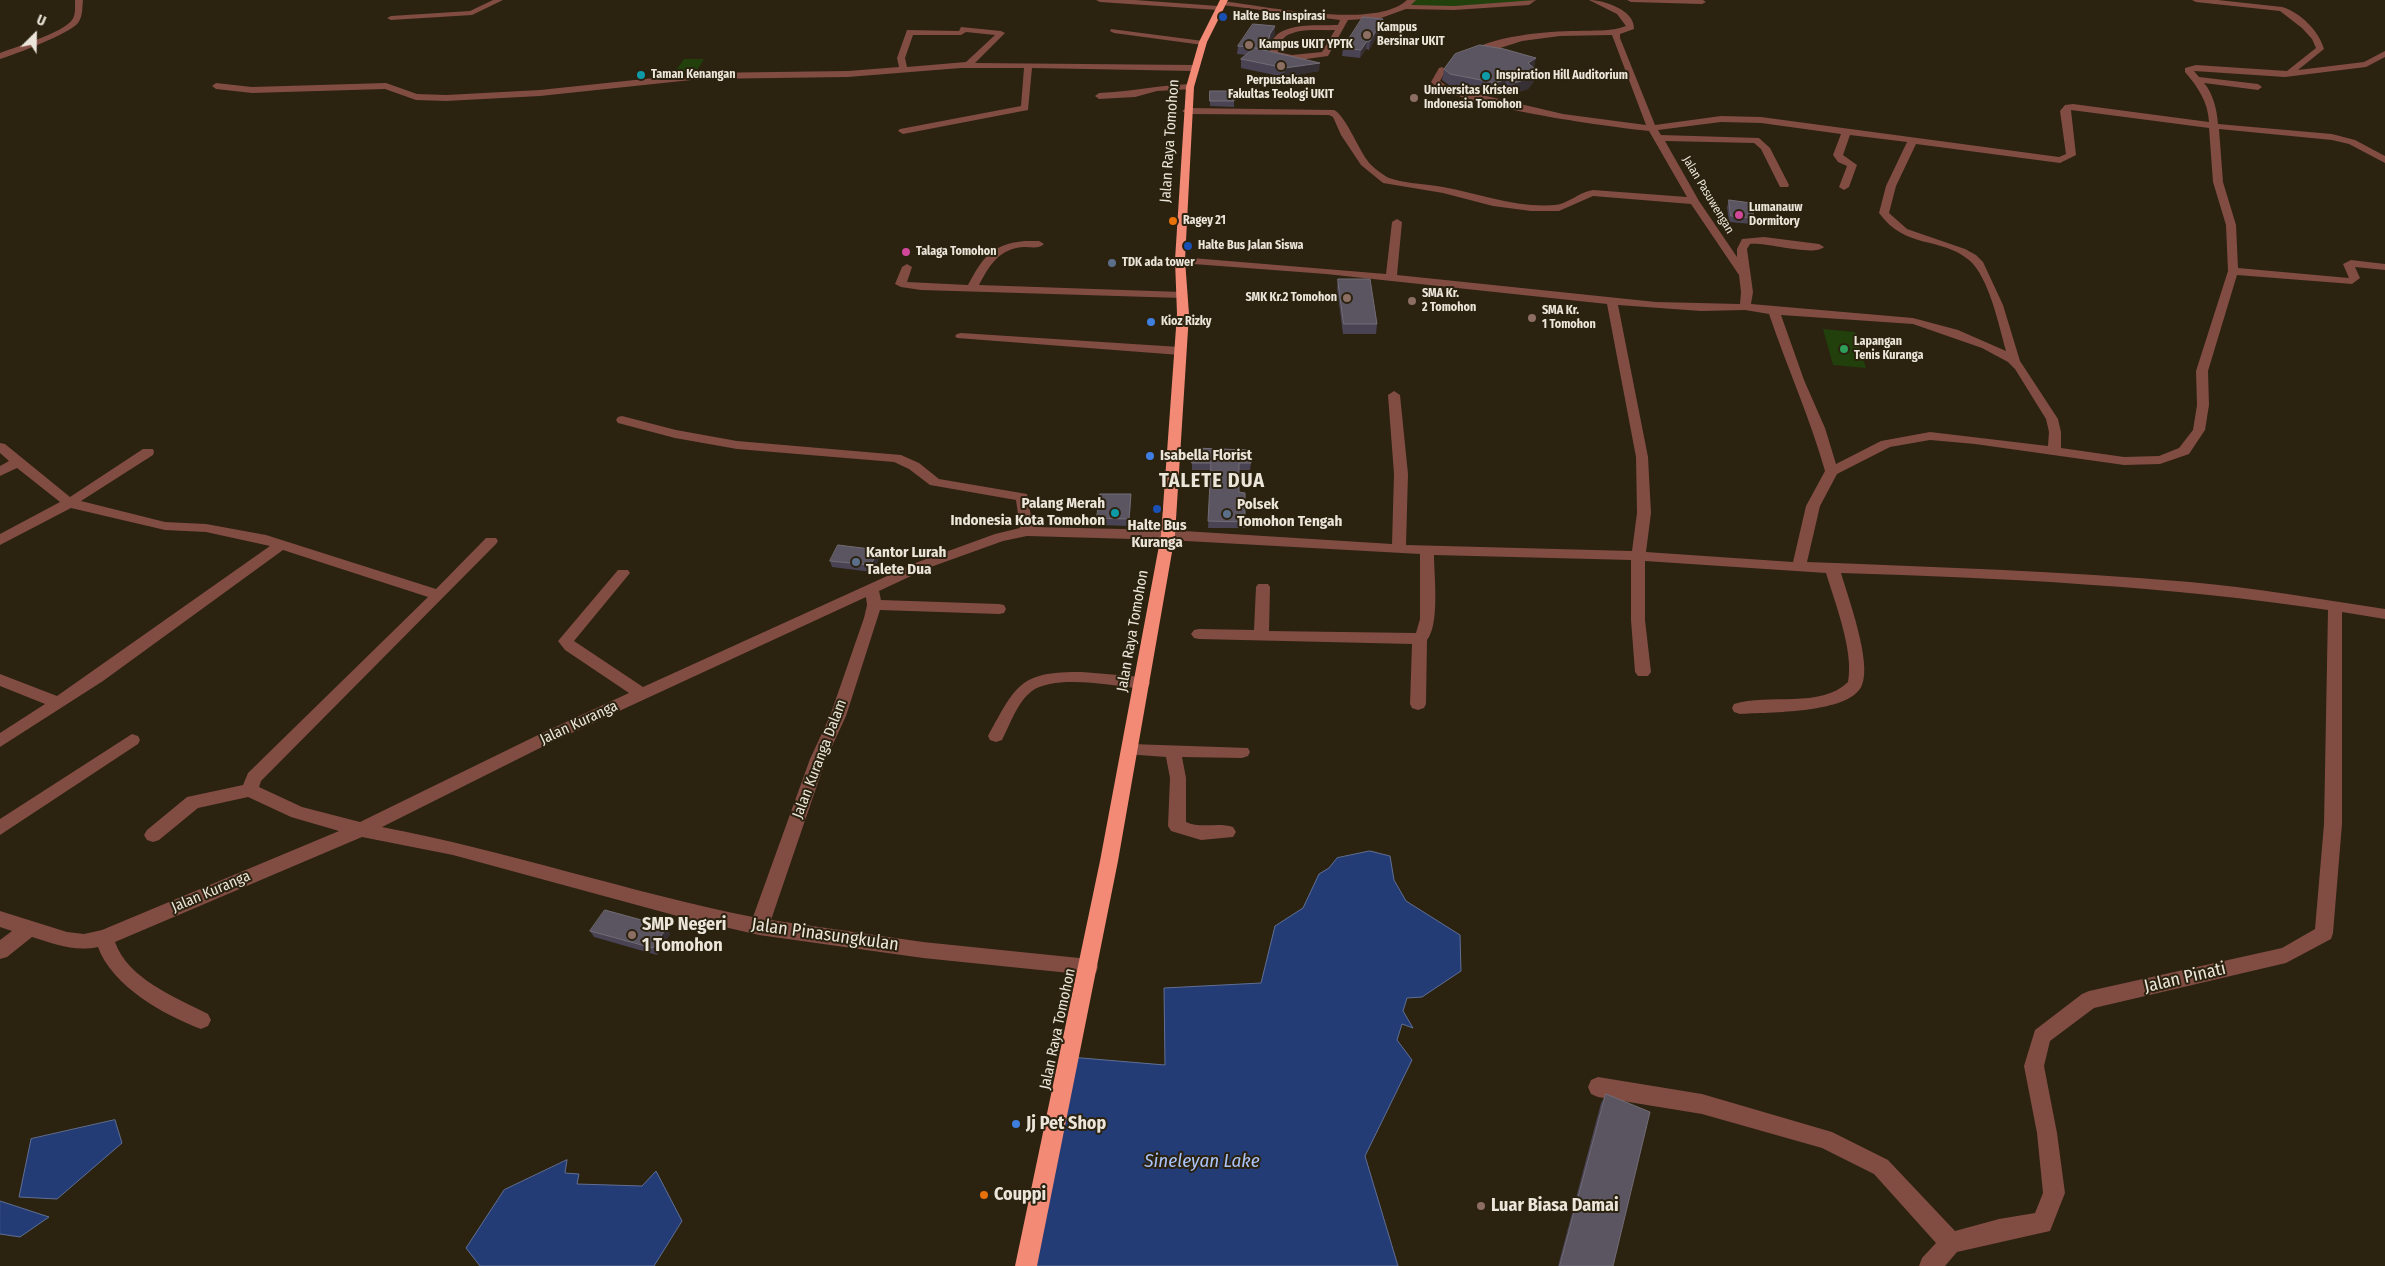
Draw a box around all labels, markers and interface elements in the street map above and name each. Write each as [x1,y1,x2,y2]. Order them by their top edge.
north arrow [10,10,60,60]
place label: Halte Bus Inspirasi [1233,10,1325,24]
text: U [34,11,48,30]
marker: Halte Bus Inspirasi [1217,11,1229,23]
place label: Kampus Bersinar UKIT [1377,21,1445,49]
marker: Kampus Bersinar UKIT [1361,29,1373,41]
place label: Kampus UKIT YPTK [1259,38,1353,52]
marker: Kampus UKIT YPTK [1243,39,1255,51]
marker: Perpustakaan Fakultas Teologi UKIT [1275,60,1287,72]
place label: Taman Kenangan [651,68,735,82]
marker: Taman Kenangan [635,69,647,81]
place label: Inspiration Hill Auditorium [1496,69,1628,83]
marker: Inspiration Hill Auditorium [1480,70,1492,82]
place label: Perpustakaan Fakultas Teologi UKIT [1228,74,1334,102]
street label: Jalan Raya Tomohon [1157,79,1183,203]
place label: Universitas Kristen Indonesia Tomohon [1424,84,1522,112]
marker: Universitas Kristen Indonesia Tomohon [1408,92,1420,104]
street label: Jalan Pasuwengan [1679,154,1737,236]
place label: Lumanauw Dormitory [1749,201,1802,229]
marker: Lumanauw Dormitory [1733,209,1745,221]
place label: Ragey 21 [1183,214,1226,228]
marker: Ragey 21 [1167,215,1179,227]
place label: Halte Bus Jalan Siswa [1198,239,1303,253]
marker: Halte Bus Jalan Siswa [1182,240,1194,252]
place label: Talaga Tomohon [916,245,997,259]
marker: Talaga Tomohon [900,246,912,258]
place label: TDK ada tower [1122,256,1195,270]
marker: TDK ada tower [1106,257,1118,269]
place label: SMA Kr. 2 Tomohon [1422,287,1476,315]
place label: SMK Kr.2 Tomohon [1245,291,1337,305]
marker: SMK Kr.2 Tomohon [1341,292,1353,304]
marker: SMA Kr. 2 Tomohon [1406,295,1418,307]
place label: SMA Kr. 1 Tomohon [1542,304,1596,332]
marker: SMA Kr. 1 Tomohon [1526,312,1538,324]
place label: Kioz Rizky [1161,315,1212,329]
marker: Kioz Rizky [1145,316,1157,328]
place label: Lapangan Tenis Kuranga [1854,335,1923,363]
marker: Lapangan Tenis Kuranga [1838,343,1850,355]
place label: Isabella Florist [1160,447,1252,465]
marker: Isabella Florist [1144,450,1156,462]
district label: TALETE DUA [1158,469,1266,493]
place label: Palang Merah Indonesia Kota Tomohon [951,495,1105,530]
place label: Polsek Tomohon Tengah [1237,496,1342,531]
marker: Halte Bus Kuranga [1151,503,1163,515]
marker: Palang Merah Indonesia Kota Tomohon [1109,507,1121,519]
marker: Polsek Tomohon Tengah [1221,508,1233,520]
place label: Halte Bus Kuranga [1128,517,1186,552]
place label: Kantor Lurah Talete Dua [866,544,946,579]
marker: Kantor Lurah Talete Dua [850,556,862,568]
street label: Jalan Raya Tomohon [1113,569,1153,693]
street label: Jalan Kuranga [537,697,621,749]
street label: Jalan Kuranga Dalam [789,697,851,821]
street label: Jalan Kuranga [169,867,253,917]
place label: SMP Negeri 1 Tomohon [642,914,726,956]
street label: Jalan Pinasungkulan [750,914,900,956]
marker: SMP Negeri 1 Tomohon [626,929,638,941]
street label: Jalan Pinati [2142,958,2228,998]
street label: Jalan Raya Tomohon [1036,967,1080,1091]
place label: Jj Pet Shop [1026,1113,1106,1135]
marker: Jj Pet Shop [1010,1118,1022,1130]
water label: Sineleyan Lake [1144,1151,1260,1173]
place label: Couppi [994,1184,1046,1206]
marker: Couppi [978,1189,990,1201]
place label: Luar Biasa Damai [1491,1195,1619,1217]
marker: Luar Biasa Damai [1475,1200,1487,1212]

